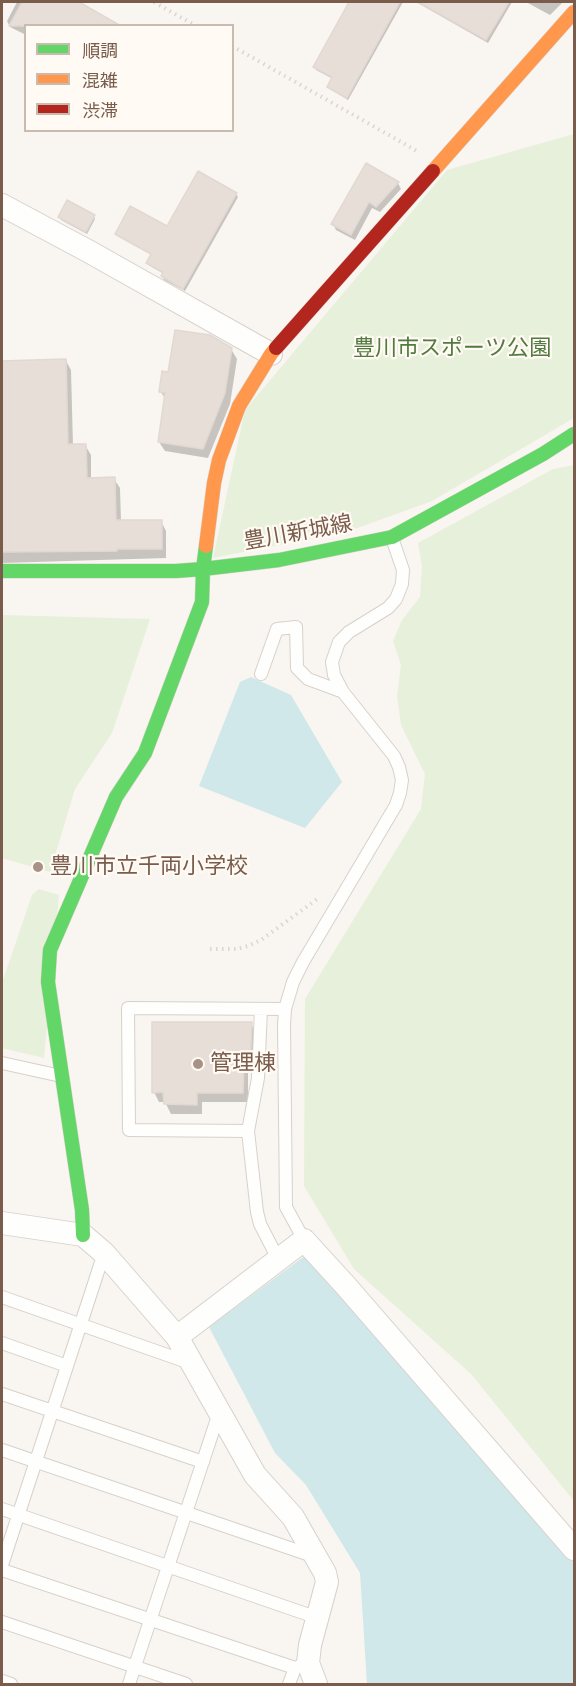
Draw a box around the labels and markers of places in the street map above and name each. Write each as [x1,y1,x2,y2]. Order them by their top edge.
place label: 豊川市立千両小学校 [50,854,248,880]
marker: 豊川市立千両小学校 [31,860,45,874]
place label: 管理棟 [210,1051,276,1077]
marker: 管理棟 [191,1057,205,1071]

